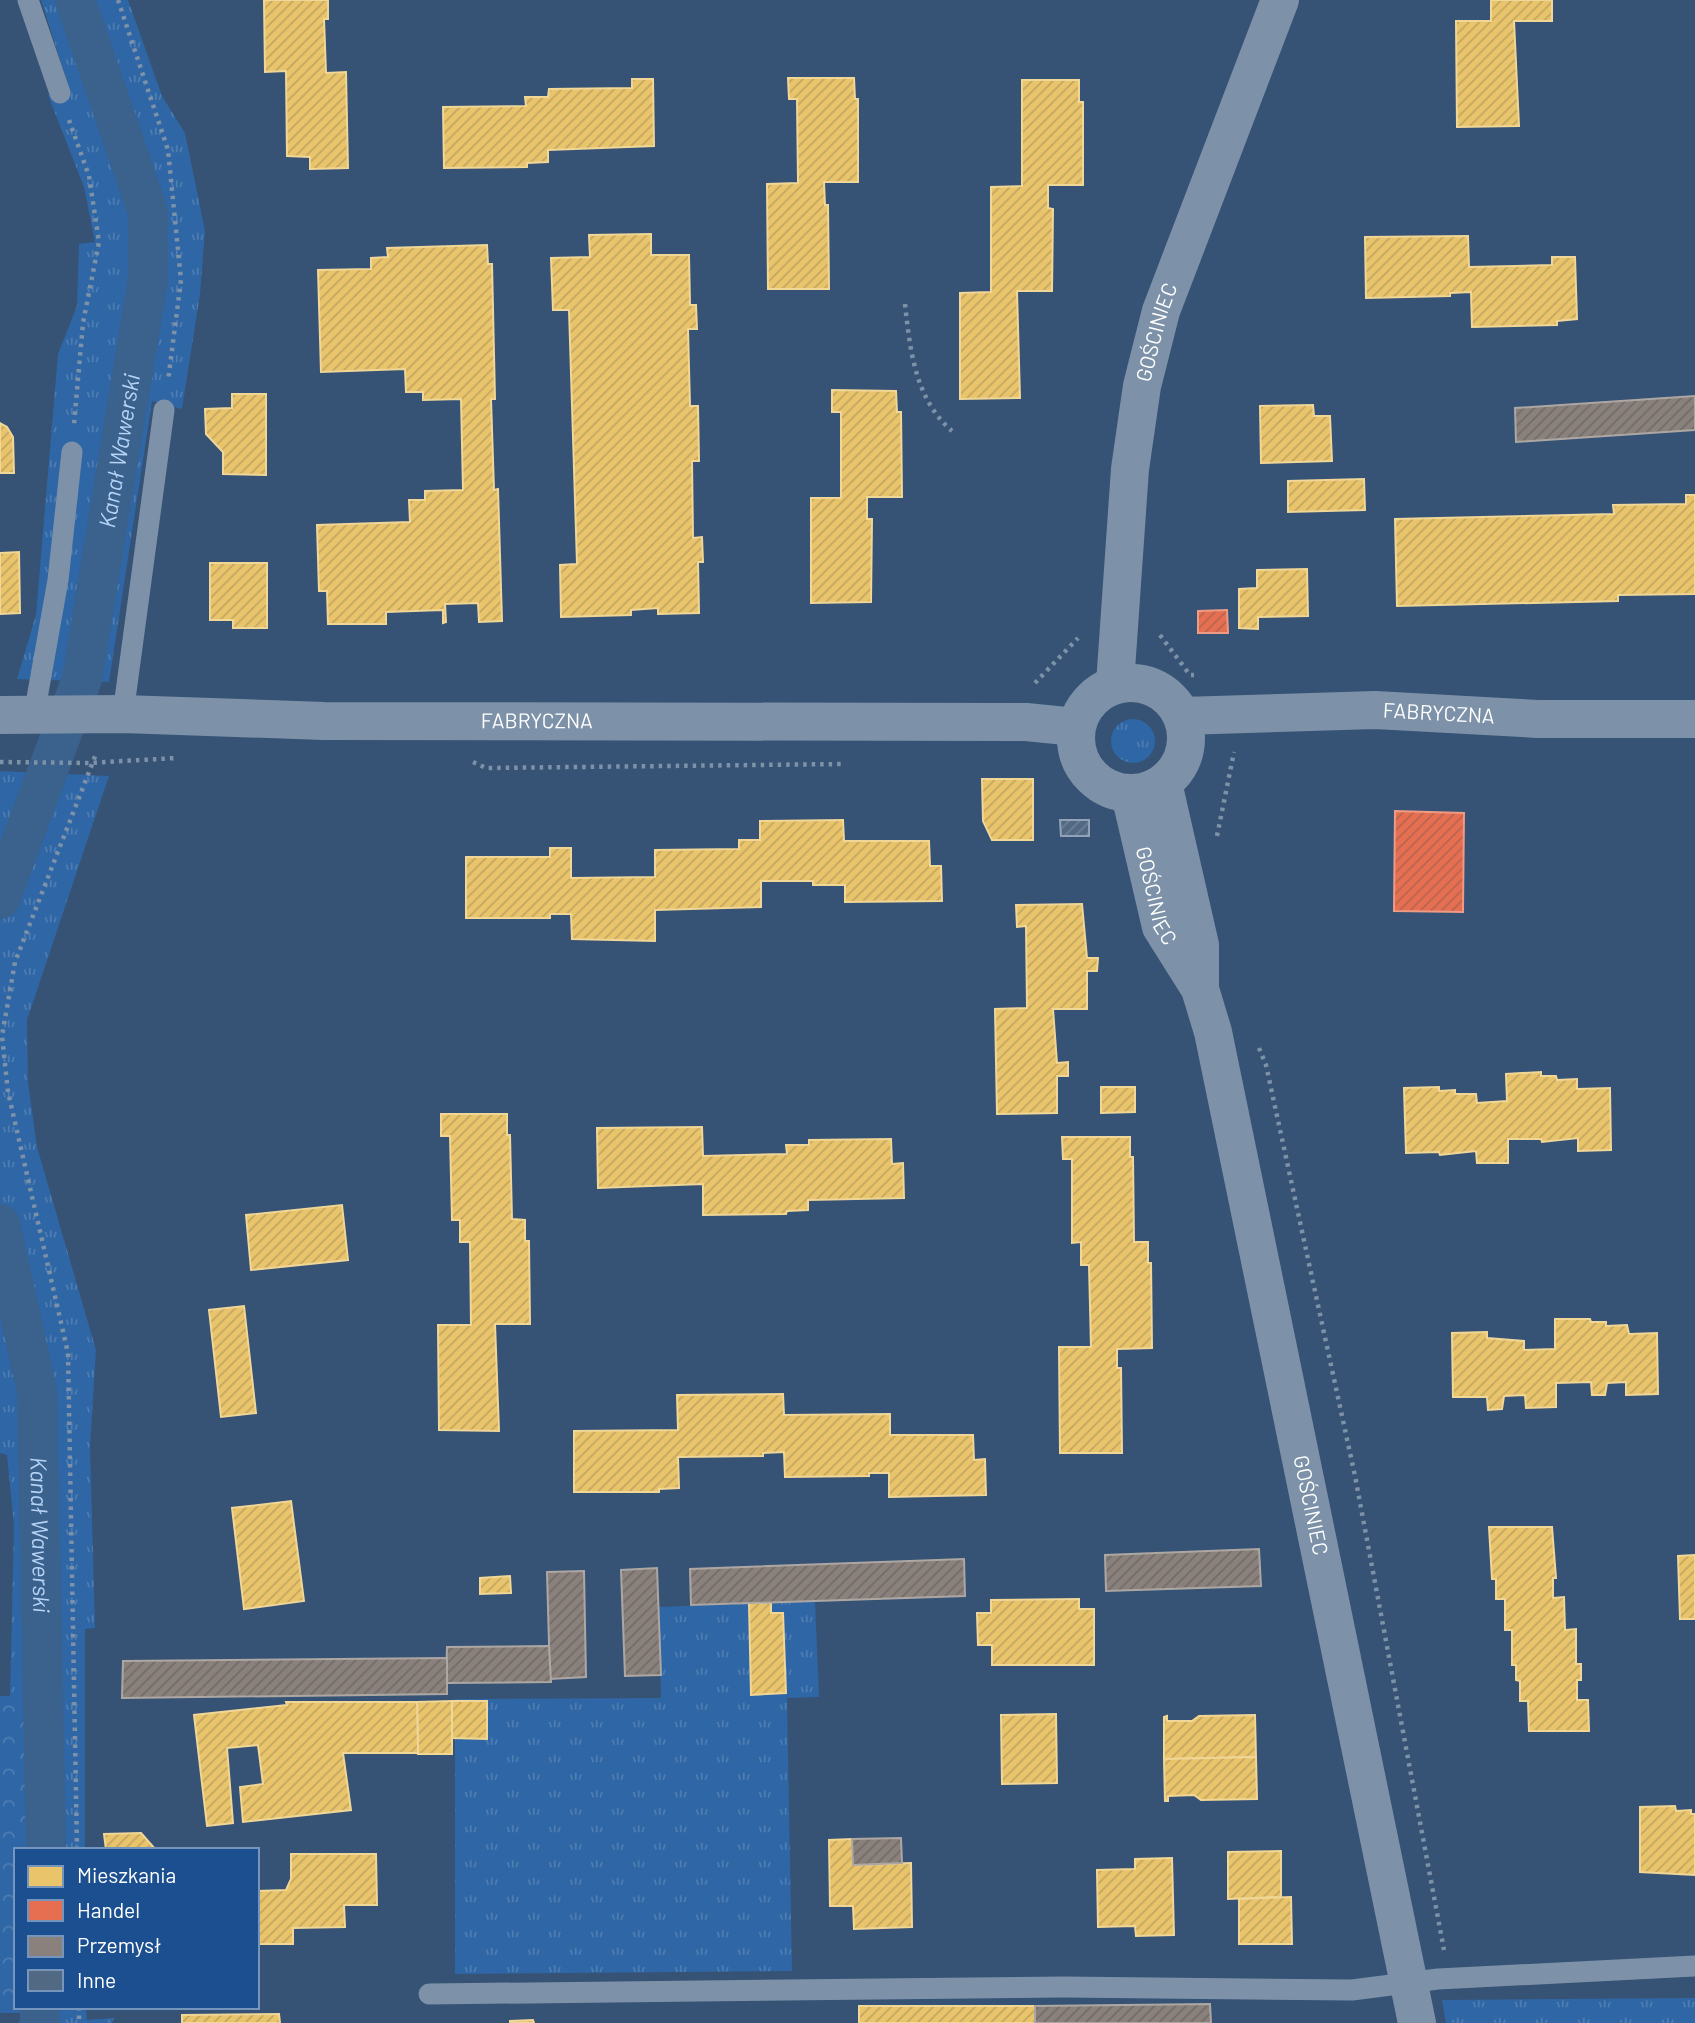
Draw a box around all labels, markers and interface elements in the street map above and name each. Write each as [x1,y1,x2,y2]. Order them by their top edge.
street label: GOŚCINIEC [1130,279,1182,384]
water label: Kanał Wawerski [92,371,145,530]
street label: FABRYCZNA [1382,696,1496,728]
street label: FABRYCZNA [481,707,593,732]
street label: GOŚCINIEC [1132,844,1183,949]
street label: GOŚCINIEC [1289,1453,1334,1557]
water label: Kanał Wawerski [25,1457,56,1613]
legend [14,1848,259,2009]
text: Mieszkania [77,1862,176,1887]
text: Handel [77,1897,140,1922]
text: Przemysł [77,1932,161,1957]
text: Inne [77,1967,116,1992]

